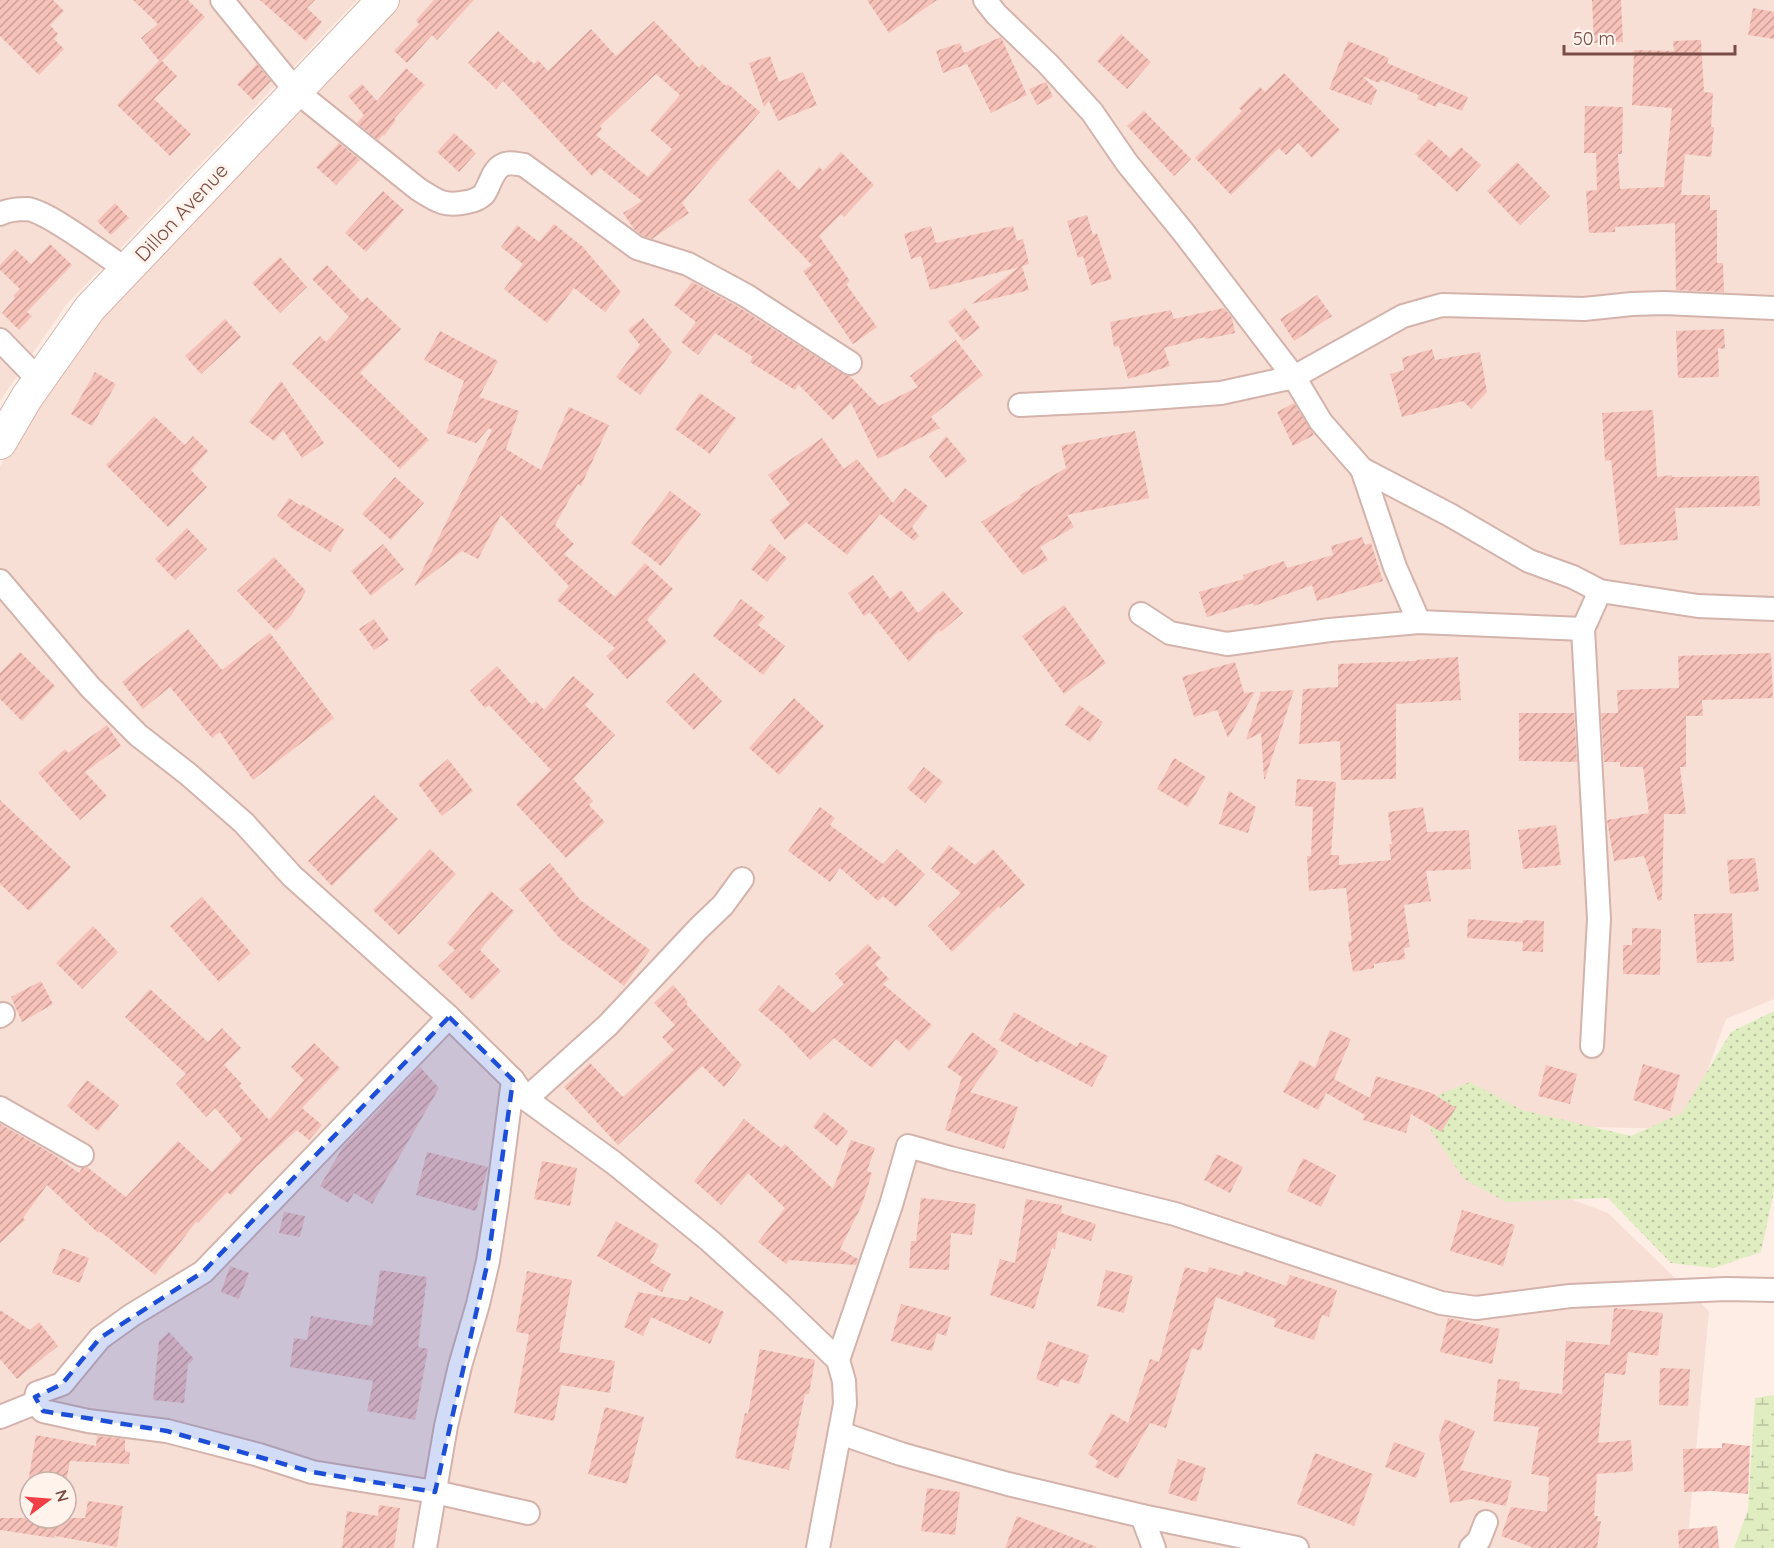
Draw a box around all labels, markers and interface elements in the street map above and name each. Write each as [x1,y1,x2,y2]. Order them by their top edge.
scale bar [1564,18,1735,56]
text: 50 m [1573,27,1615,50]
street label: Dillon Avenue [129,158,233,266]
north arrow [18,1470,78,1530]
text: N [51,1487,74,1504]

